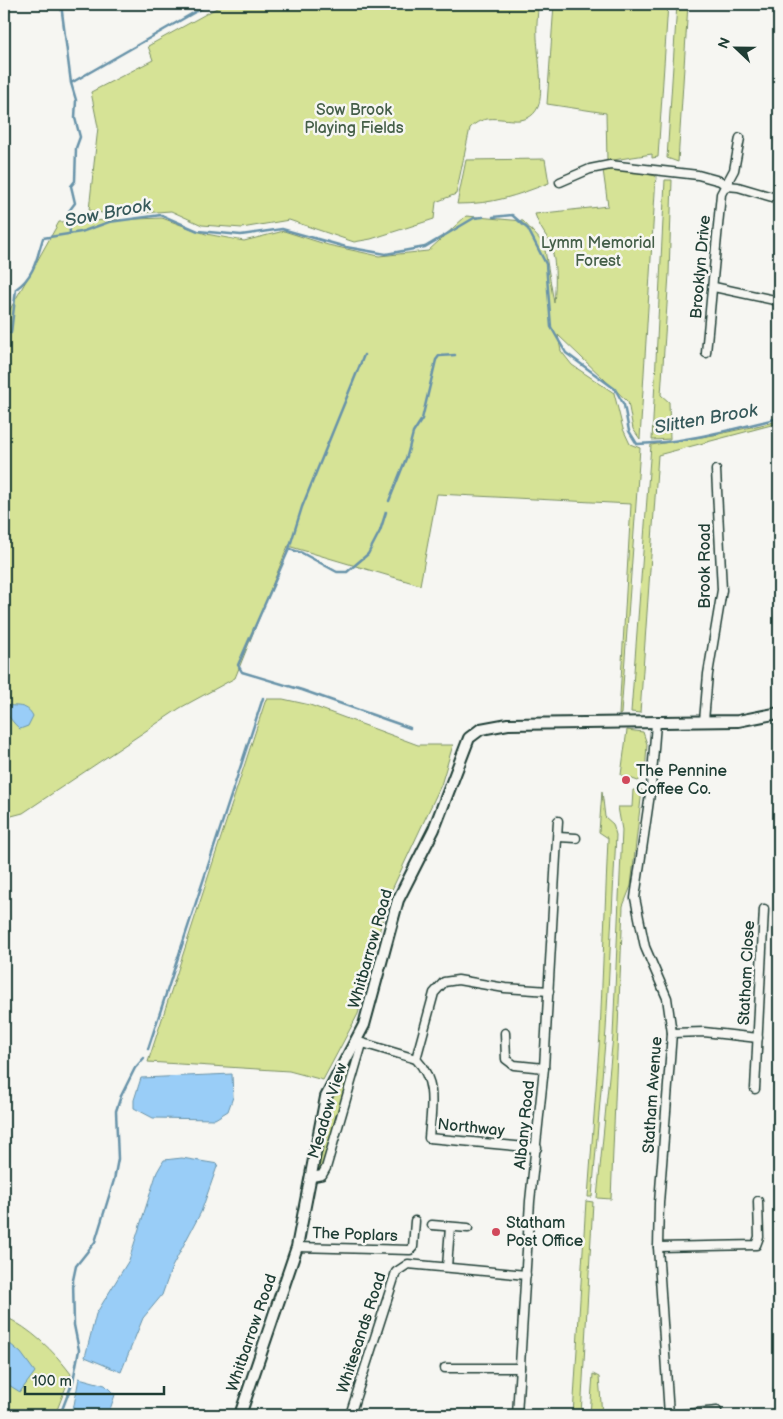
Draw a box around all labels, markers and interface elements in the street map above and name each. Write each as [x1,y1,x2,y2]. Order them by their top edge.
north arrow [710,22,760,72]
text: N [715,35,734,51]
park label: Sow Brook Playing Fields [304,101,404,138]
water label: Sow Brook [63,194,154,232]
street label: Brooklyn Drive [687,214,715,320]
park label: Lymm Memorial Forest [541,234,655,271]
water label: Slitten Brook [653,399,760,438]
street label: Brook Road [696,523,715,609]
place label: The Pennine Coffee Co. [636,762,728,799]
marker: The Pennine Coffee Co. [620,774,632,786]
street label: Whitbarrow Road [345,887,397,1011]
street label: Statham Close [735,920,759,1026]
street label: Statham Avenue [639,1035,667,1154]
street label: Meadow View [304,1061,352,1161]
street label: Albany Road [511,1079,539,1171]
street label: Northway [436,1115,506,1141]
place label: Statham Post Office [506,1214,584,1251]
street label: The Poplars [312,1224,398,1246]
marker: Statham Post Office [490,1226,502,1238]
street label: Whitesands Road [333,1270,391,1396]
street label: Whitbarrow Road [223,1272,281,1394]
scale bar [25,1364,164,1396]
text: 100 m [32,1372,72,1391]

